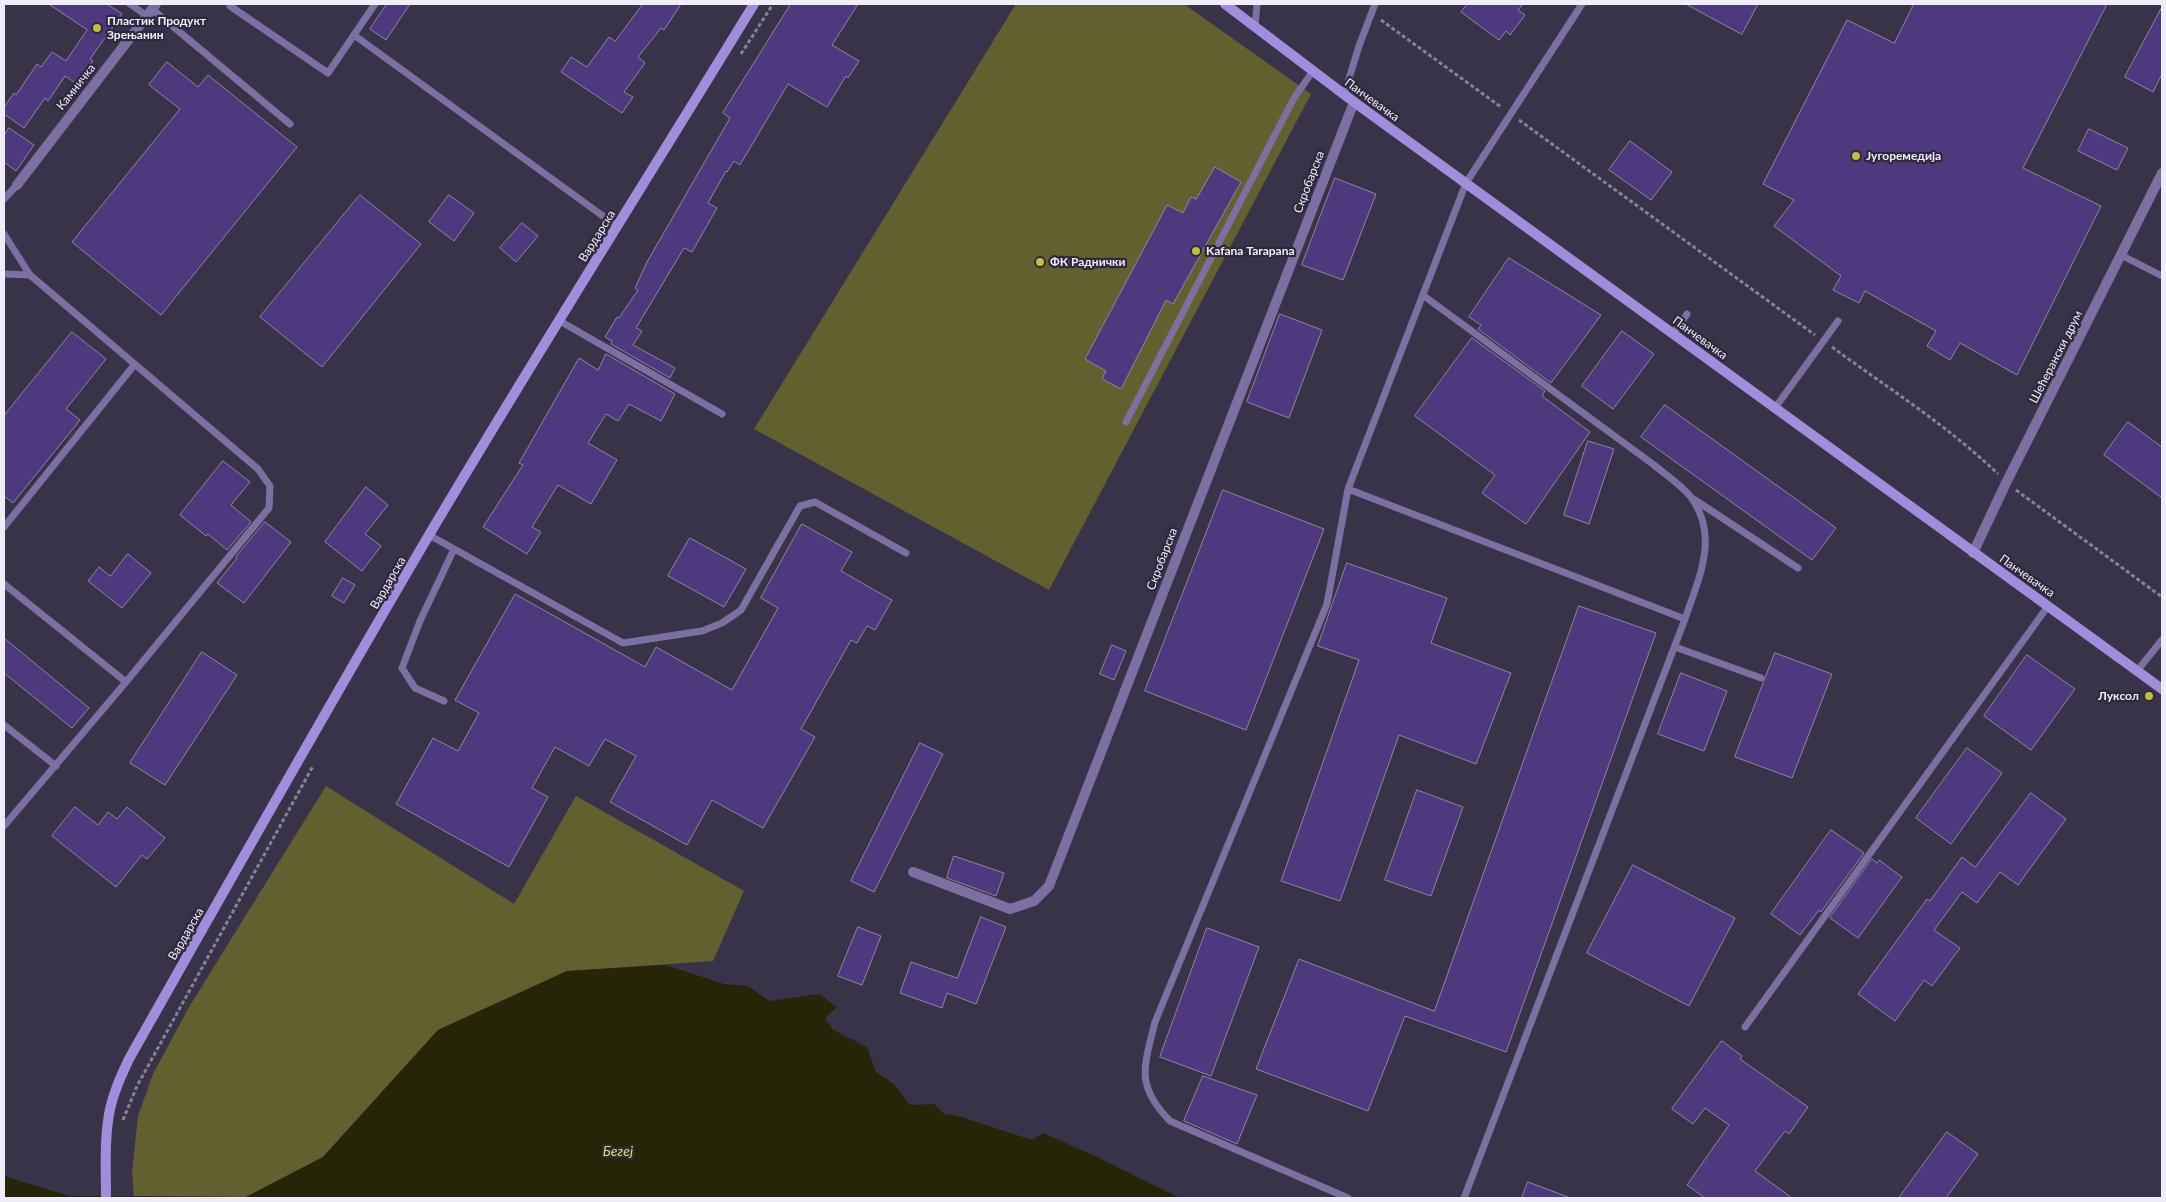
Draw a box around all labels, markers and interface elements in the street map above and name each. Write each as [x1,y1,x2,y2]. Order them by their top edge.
place label: Пластик Продукт Зрењанин [107,14,206,42]
marker: Пластик Продукт Зрењанин [91,22,103,34]
street label: Камничка [54,61,98,113]
street label: Панчевачка [1342,75,1402,125]
street label: Скробарска [1291,149,1327,215]
place label: Југоремедија [1866,149,1941,163]
marker: Југоремедија [1850,150,1862,162]
street label: Вардарска [575,208,619,264]
place label: Kafana Tarapana [1206,244,1295,258]
marker: Kafana Tarapana [1190,245,1202,257]
place label: ФК Раднички [1050,255,1126,269]
marker: ФК Раднички [1034,256,1046,268]
street label: Шећерански друм [2026,308,2086,406]
street label: Панчевачка [1670,313,1730,363]
street label: Скробарска [1144,526,1180,592]
street label: Панчевачка [1997,552,2057,600]
street label: Вардарска [367,554,409,612]
place label: Луксол [2098,689,2139,703]
marker: Луксол [2143,690,2155,702]
street label: Вардарска [165,905,207,963]
water label: Бегеј [603,1143,633,1159]

